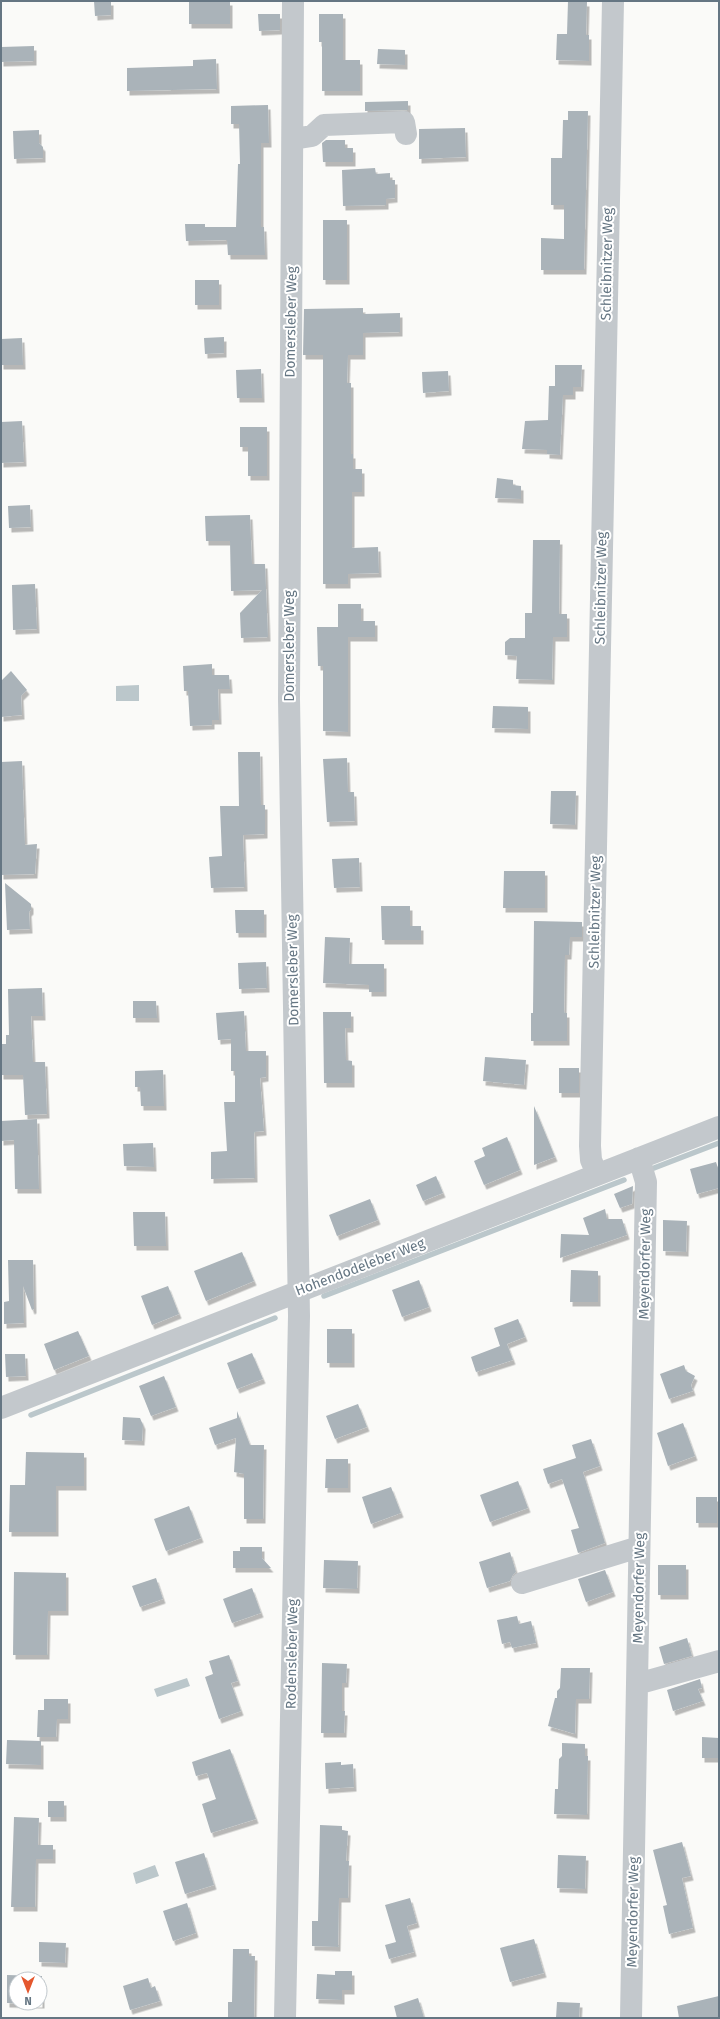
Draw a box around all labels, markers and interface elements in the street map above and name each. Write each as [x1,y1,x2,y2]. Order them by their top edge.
street label: Schleibnitzer Weg [598,207,616,321]
street label: Domersleber Weg [282,265,300,378]
street label: Schleibnitzer Weg [592,531,610,645]
street label: Domersleber Weg [281,589,298,702]
street label: Schleibnitzer Weg [586,855,604,969]
street label: Domersleber Weg [284,913,302,1026]
street label: Meyendorfer Weg [636,1208,654,1319]
street label: Hohendodeleber Weg [293,1234,428,1300]
street label: Meyendorfer Weg [630,1532,648,1643]
street label: Rodensleber Weg [283,1598,301,1709]
street label: Meyendorfer Weg [624,1856,642,1967]
north arrow [8,1971,48,2011]
text: N [24,1994,32,2007]

